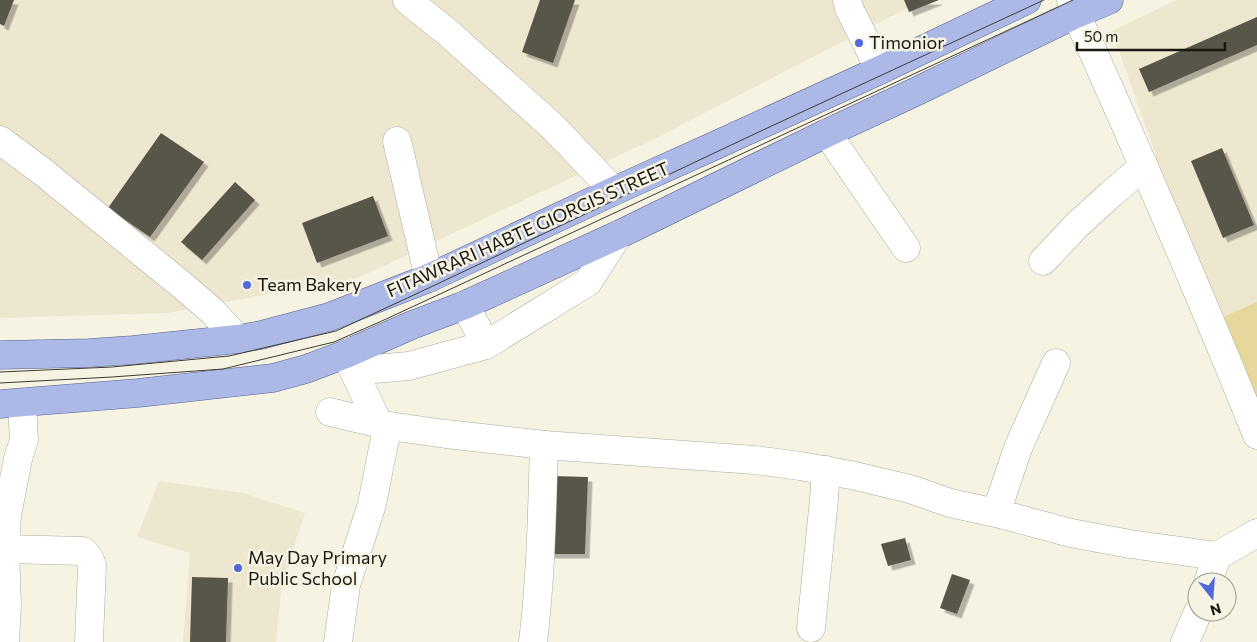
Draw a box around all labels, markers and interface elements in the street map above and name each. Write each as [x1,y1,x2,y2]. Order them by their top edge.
scale bar [1077,20,1224,52]
text: 50 m [1084,27,1118,45]
place label: Timonior [869,31,945,53]
marker: Timonior [853,37,865,49]
street label: FITAWRARI HABTE GIORGIS STREET [383,157,672,301]
place label: Team Bakery [257,273,362,295]
marker: Team Bakery [241,279,253,291]
place label: May Day Primary Public School [248,546,387,589]
marker: May Day Primary Public School [232,562,244,574]
north arrow [1187,572,1237,622]
text: N [1208,600,1223,620]

